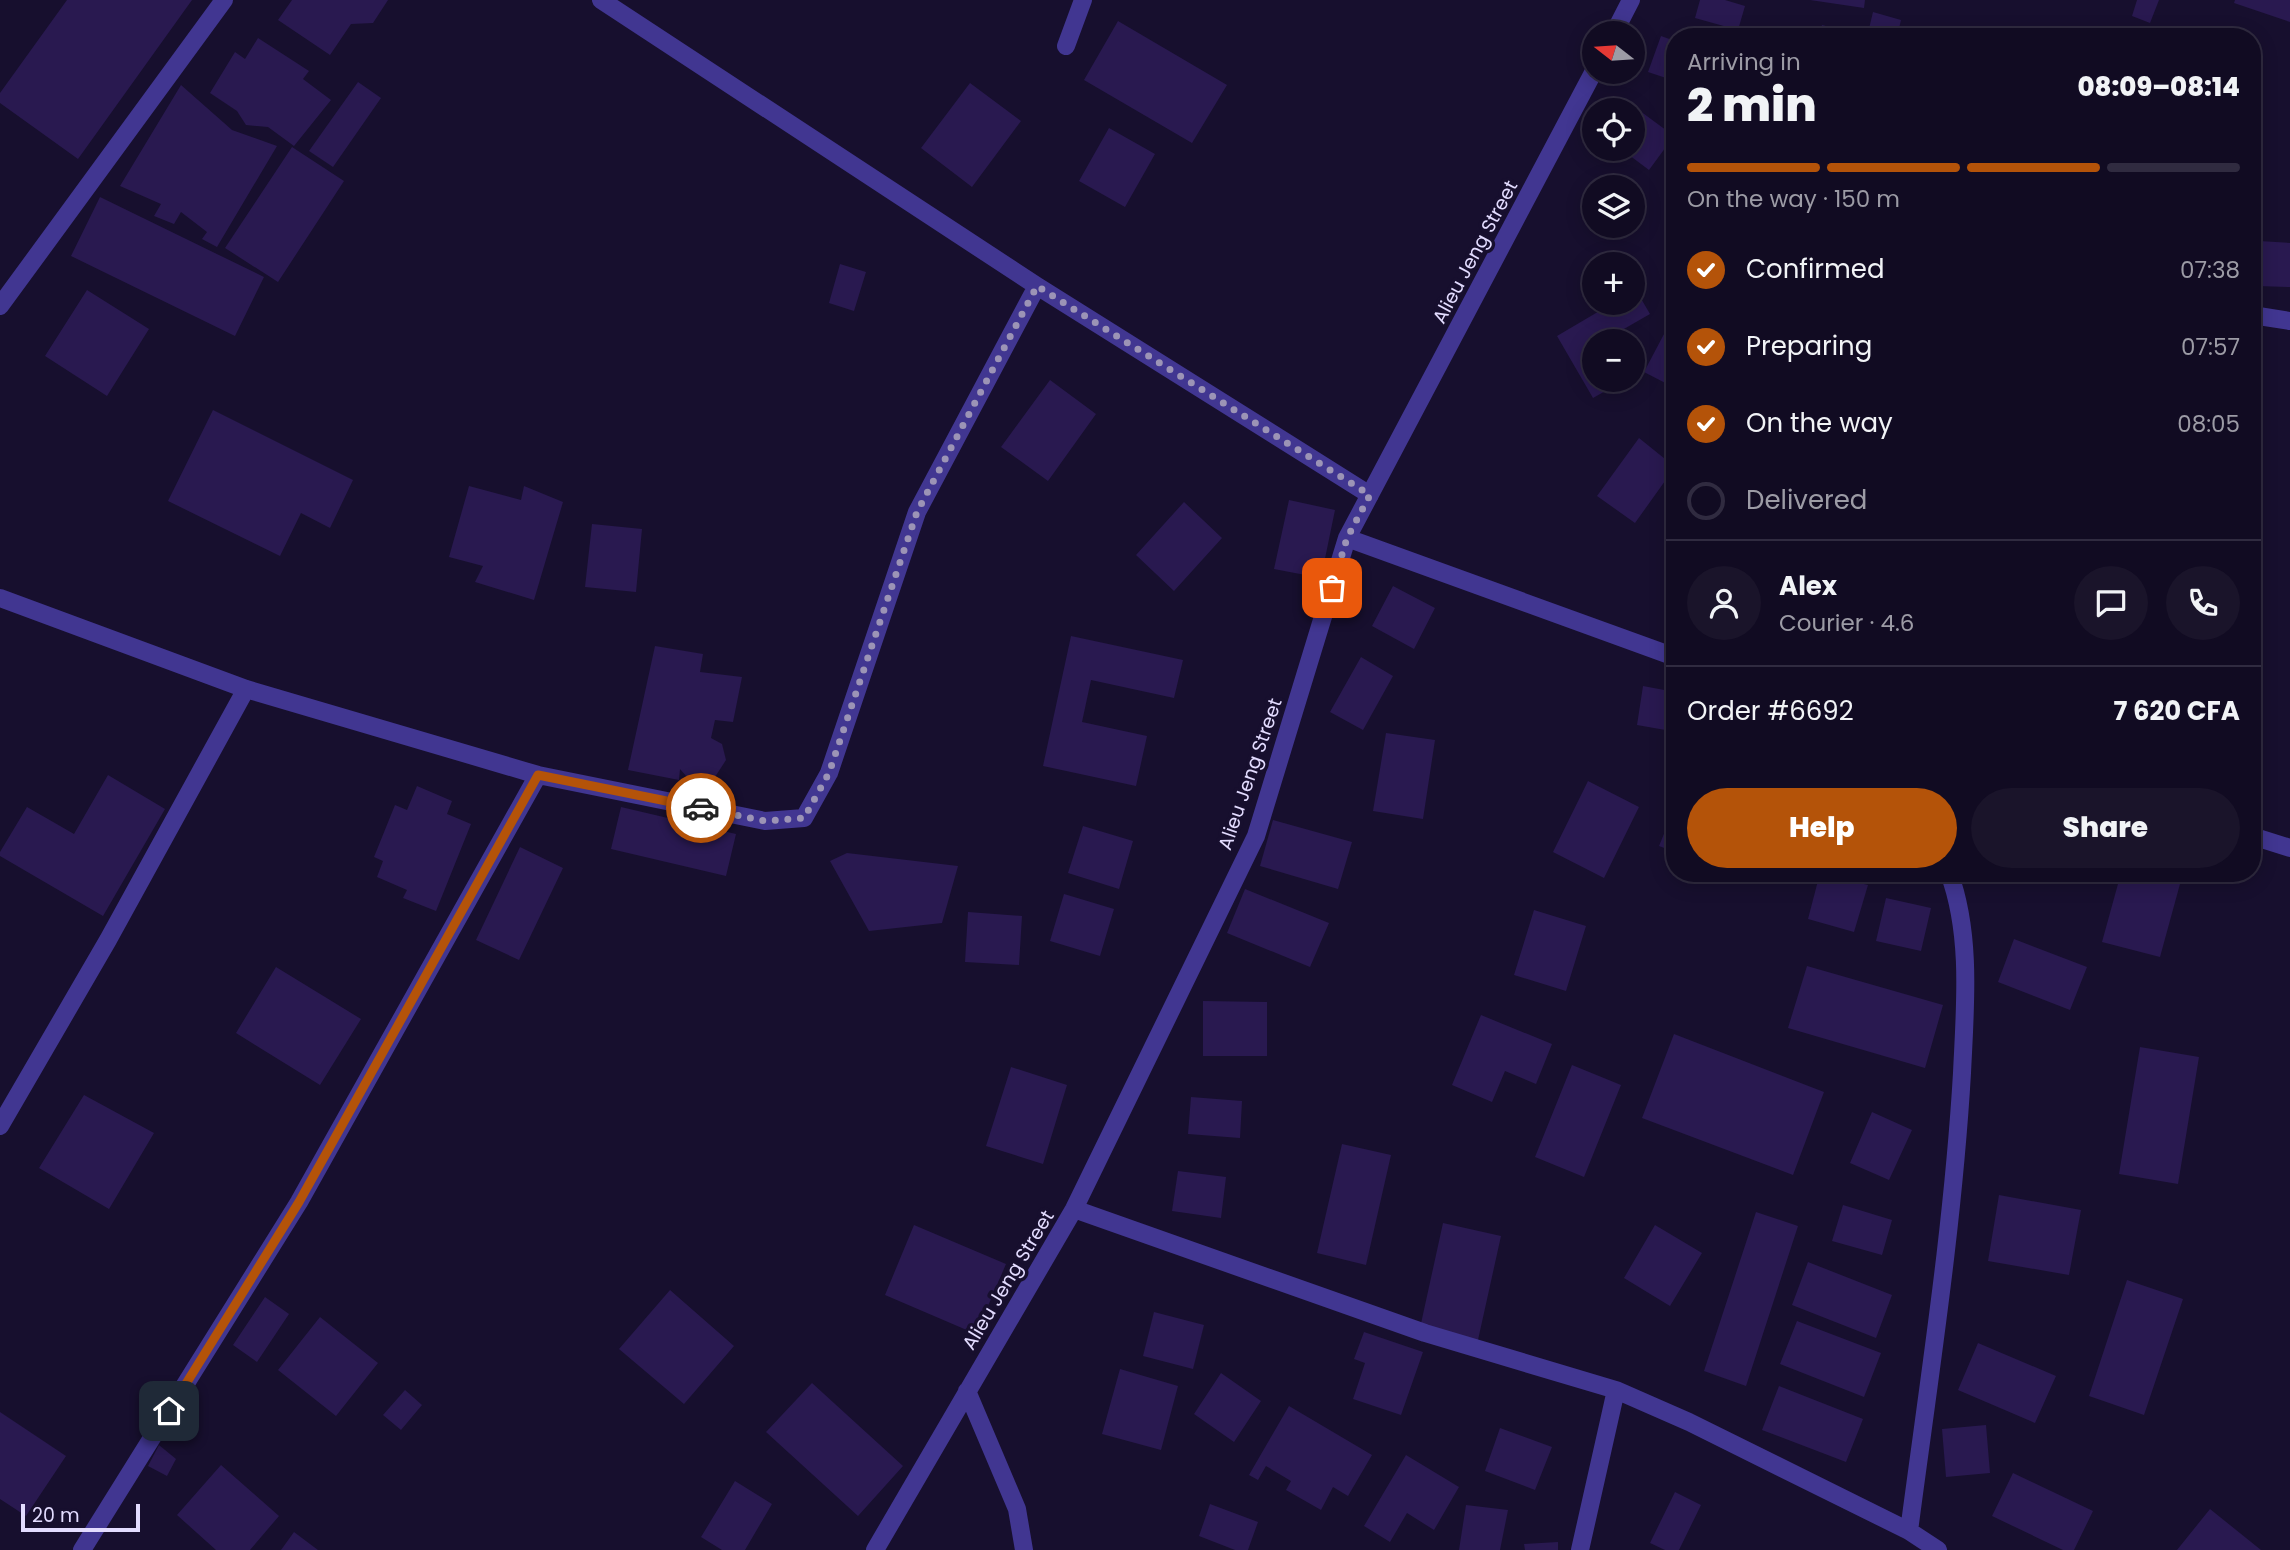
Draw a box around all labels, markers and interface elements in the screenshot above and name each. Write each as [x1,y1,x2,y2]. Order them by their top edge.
north arrow [1582,21,1645,84]
map controls [1582,21,1645,392]
text: Arriving in [1687,46,1801,78]
text: 08:09–08:14 [2077,69,2240,105]
text: 2 min [1687,73,1817,137]
button: locate [1582,98,1645,161]
button: layers [1582,175,1645,238]
street label: Alieu Jeng Street [1426,176,1524,328]
text: On the way · 150 m [1687,183,1900,215]
icon: check [1687,251,1725,289]
text: Confirmed [1746,251,1884,287]
button: + [1582,252,1645,315]
text: 07:38 [2180,254,2240,286]
icon: check [1687,328,1725,366]
text: Preparing [1746,328,1872,364]
button: − [1582,329,1645,392]
text: 07:57 [2181,331,2240,363]
icon: check [1687,405,1725,443]
text: On the way [1746,405,1893,441]
text: 08:05 [2177,408,2240,440]
text: Delivered [1746,482,1867,518]
pin [1302,558,1362,618]
button: person [1687,566,1761,640]
button: chat [2074,566,2148,640]
button: phone [2166,566,2240,640]
text: Alex [1779,568,1837,604]
icon: bag [1313,569,1351,607]
text: Courier · 4.6 [1779,607,1914,639]
text: Order #6692 [1687,693,1854,729]
text: 7 620 CFA [2114,693,2240,729]
street label: Alieu Jeng Street [1211,694,1289,853]
courier [666,773,736,843]
button: Help [1687,788,1957,868]
button: Share [1971,788,2240,868]
icon: car [682,789,720,827]
street label: Alieu Jeng Street [956,1205,1060,1355]
pin [139,1381,199,1441]
icon: home [150,1392,188,1430]
scale bar [21,1501,140,1533]
text: 20 m [32,1502,80,1529]

